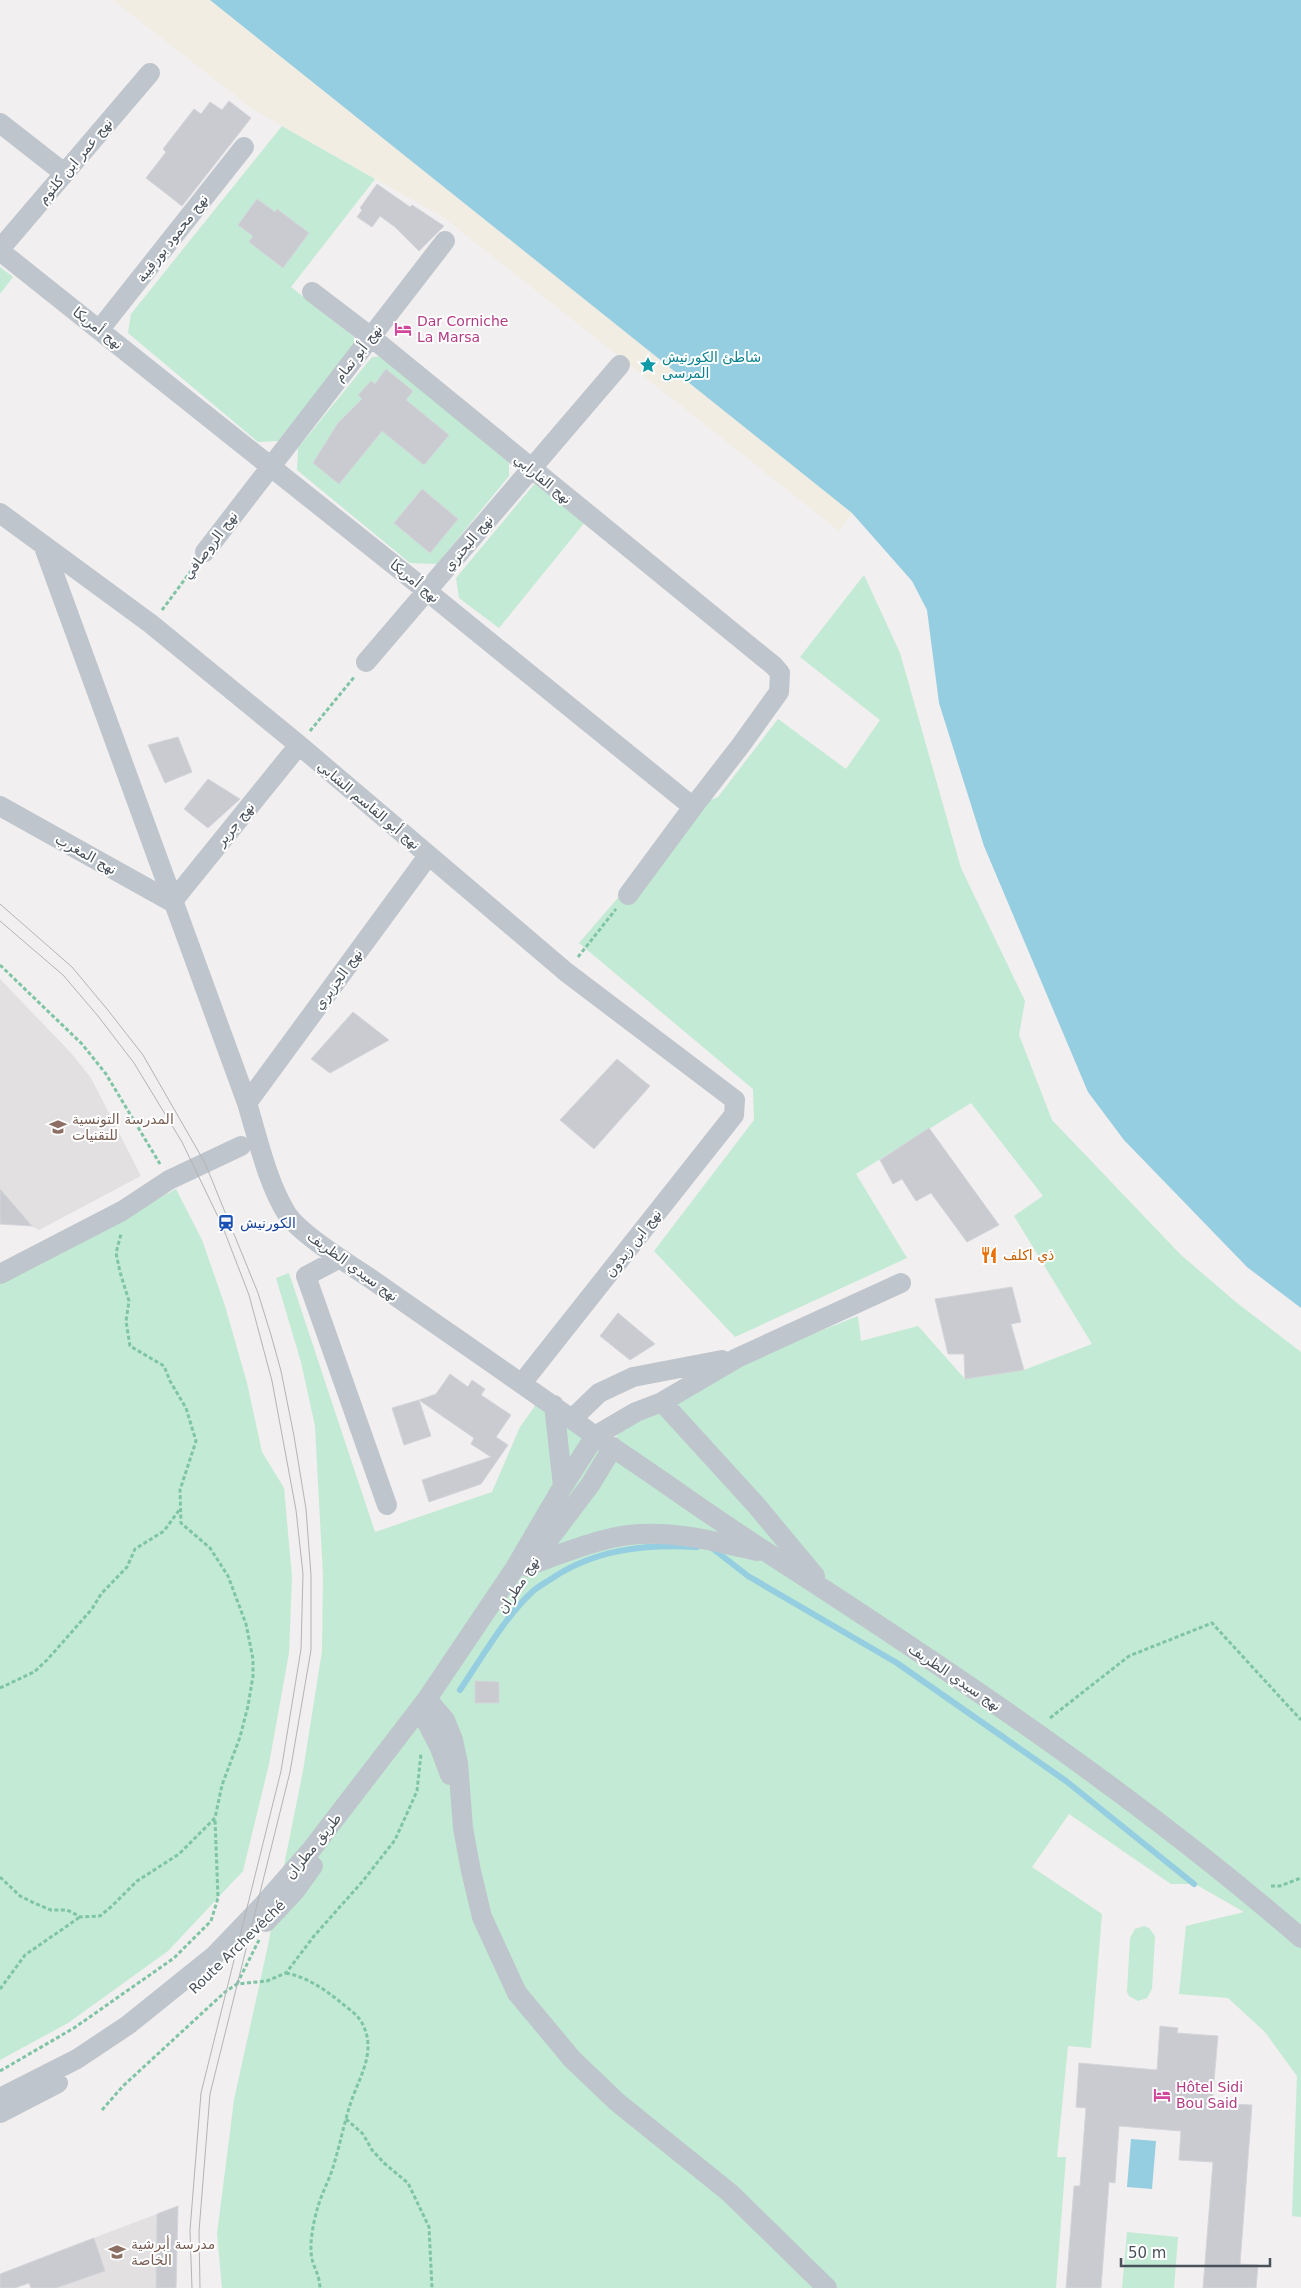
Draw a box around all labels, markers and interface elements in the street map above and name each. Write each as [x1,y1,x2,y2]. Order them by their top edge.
street label: نهج عمر ابن كلثوم [35,115,116,208]
street label: نهج محمود بورقيبة [133,191,212,286]
street label: نهج أمريكا [69,303,127,353]
place label: Dar Corniche La Marsa [417,313,508,345]
hotel icon: Dar Corniche La Marsa [393,319,413,339]
street label: نهج أبو تمام [330,321,386,385]
place label: شاطئ الكورنيش المرسى [662,349,761,382]
place icon: شاطئ الكورنيش المرسى [638,355,658,375]
street label: نهج الفارابي [510,451,575,508]
street label: نهج الروصافي [179,508,242,583]
street label: نهج البحتري [440,512,497,575]
street label: نهج أمريكا [386,555,444,607]
street label: نهج أبو القاسم الشابي [314,757,424,853]
street label: نهج جرير [212,799,258,851]
street label: نهج المغرب [52,831,120,878]
street label: نهج الجزيري [311,945,366,1013]
place label: المدرسة التونسية للتقنيات [72,1111,174,1143]
school or university icon: المدرسة التونسية للتقنيات [48,1117,68,1137]
street label: نهج ابن زيدون [602,1206,665,1281]
station icon: الكورنيش [216,1213,236,1233]
place label: الكورنيش [240,1215,296,1232]
street label: نهج سيدي الظريف [304,1228,402,1305]
restaurant icon: ذي اكلف [979,1245,999,1265]
place label: ذي اكلف [1003,1247,1054,1264]
street label: نهج مطران [494,1554,543,1617]
street label: نهج سيدي الظريف [905,1640,1004,1715]
street label: طريق مطران [282,1810,345,1883]
street label: Route Archevêché [186,1897,288,1997]
place label: Hôtel Sidi Bou Said [1176,2079,1243,2111]
hotel icon: Hôtel Sidi Bou Said [1152,2085,1172,2105]
place label: مدرسة أبرشية الخاصة [131,2235,215,2268]
scale bar [1121,2236,1270,2268]
school or university icon: مدرسة أبرشية الخاصة [107,2242,127,2262]
text: 50 m [1128,2244,1166,2262]

